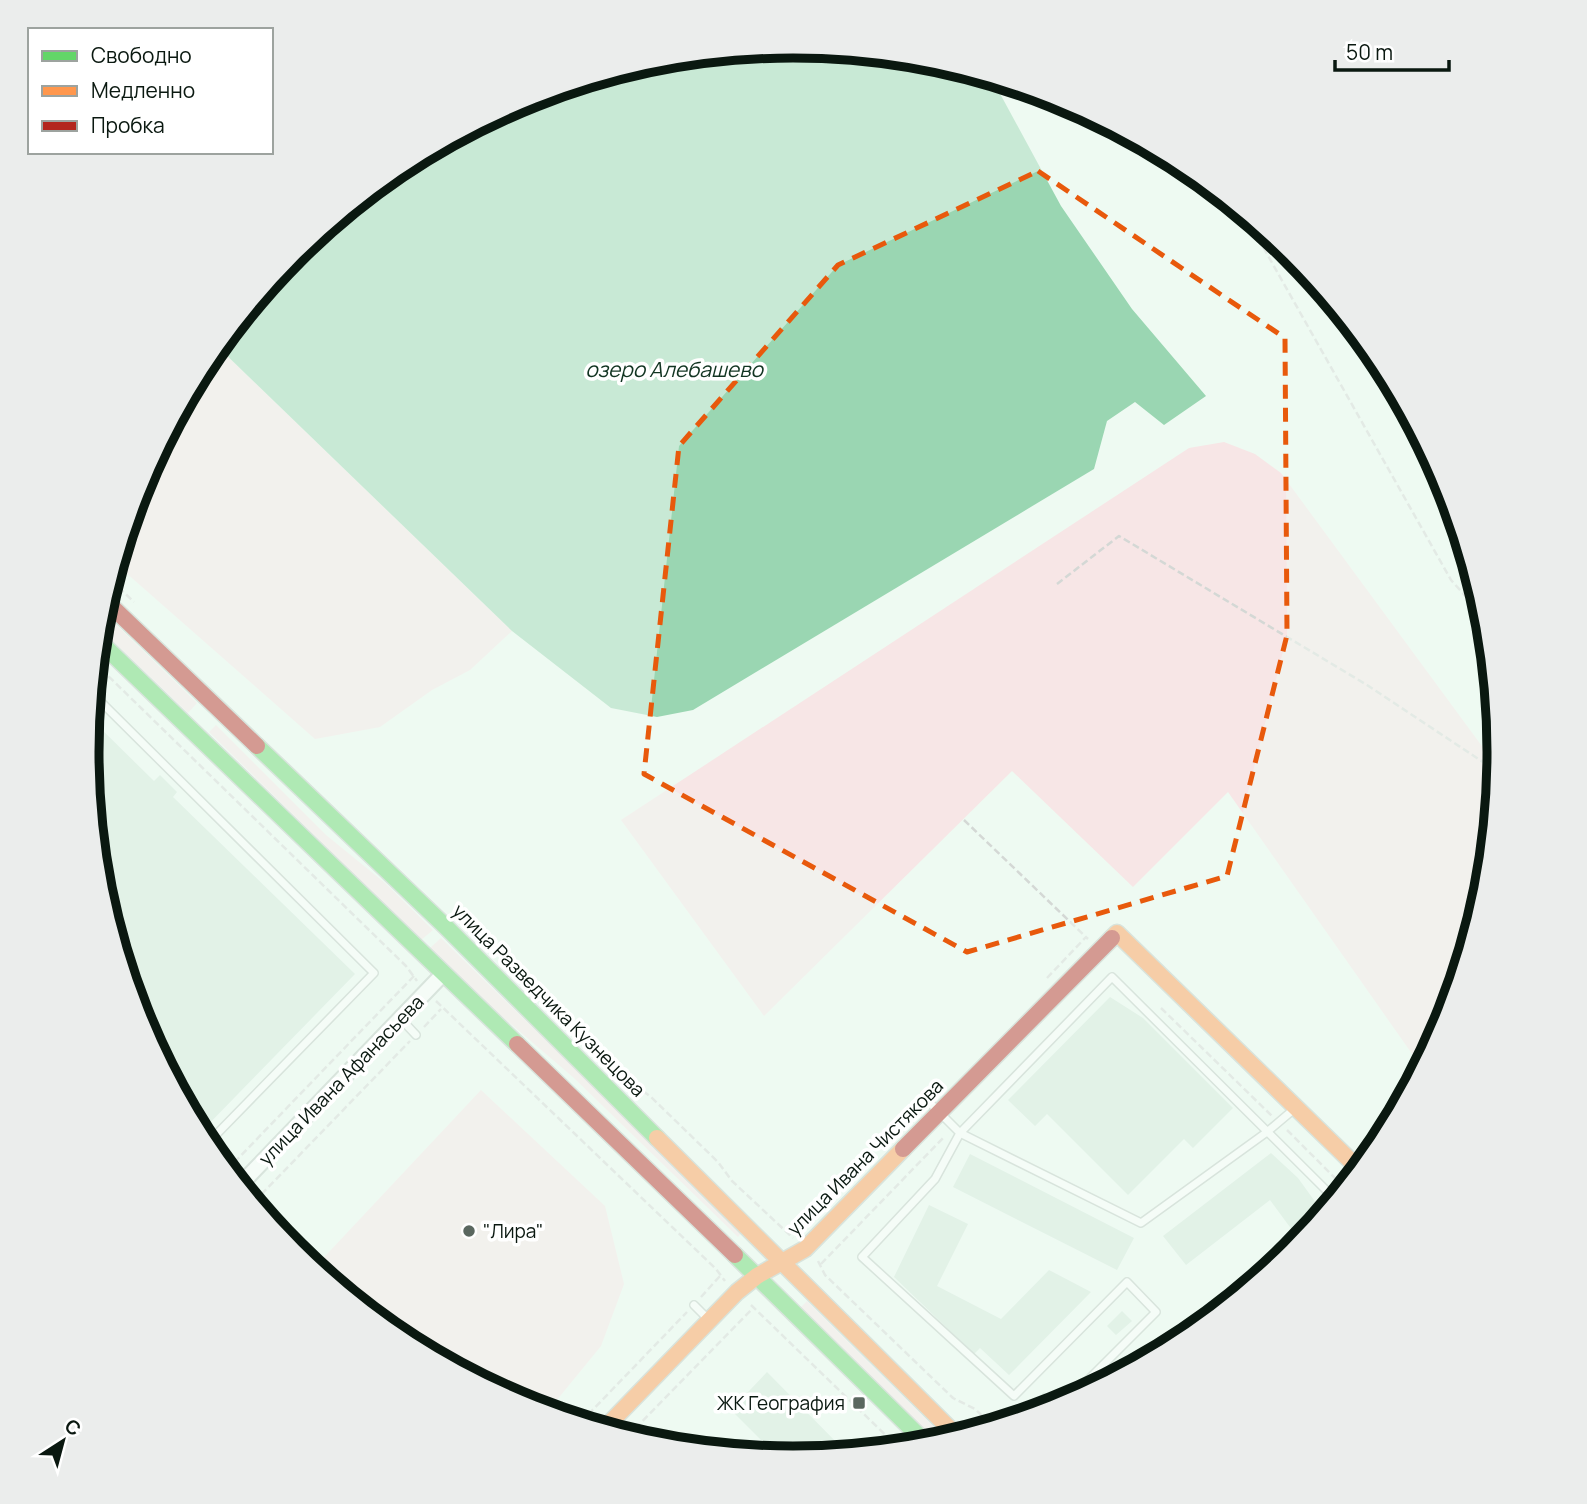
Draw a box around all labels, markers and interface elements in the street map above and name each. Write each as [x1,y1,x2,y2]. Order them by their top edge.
legend [28,28,273,154]
scale bar [1335,28,1449,72]
text: 50 m [1346,38,1393,66]
text: Свободно [91,41,192,69]
text: Медленно [91,76,195,104]
text: Пробка [91,111,165,139]
water label: озеро Алебашево [585,355,764,383]
street label: улица Разведчика Кузнецова [447,898,651,1102]
street label: улица Ивана Афанасьева [253,989,429,1171]
street label: улица Ивана Чистякова [781,1073,949,1241]
place label: "Лира" [483,1218,543,1244]
marker: "Лира" [461,1223,477,1239]
place label: ЖК География [717,1390,845,1416]
marker: ЖК География [851,1395,867,1411]
north arrow [28,1406,98,1476]
text: С [60,1413,86,1442]

